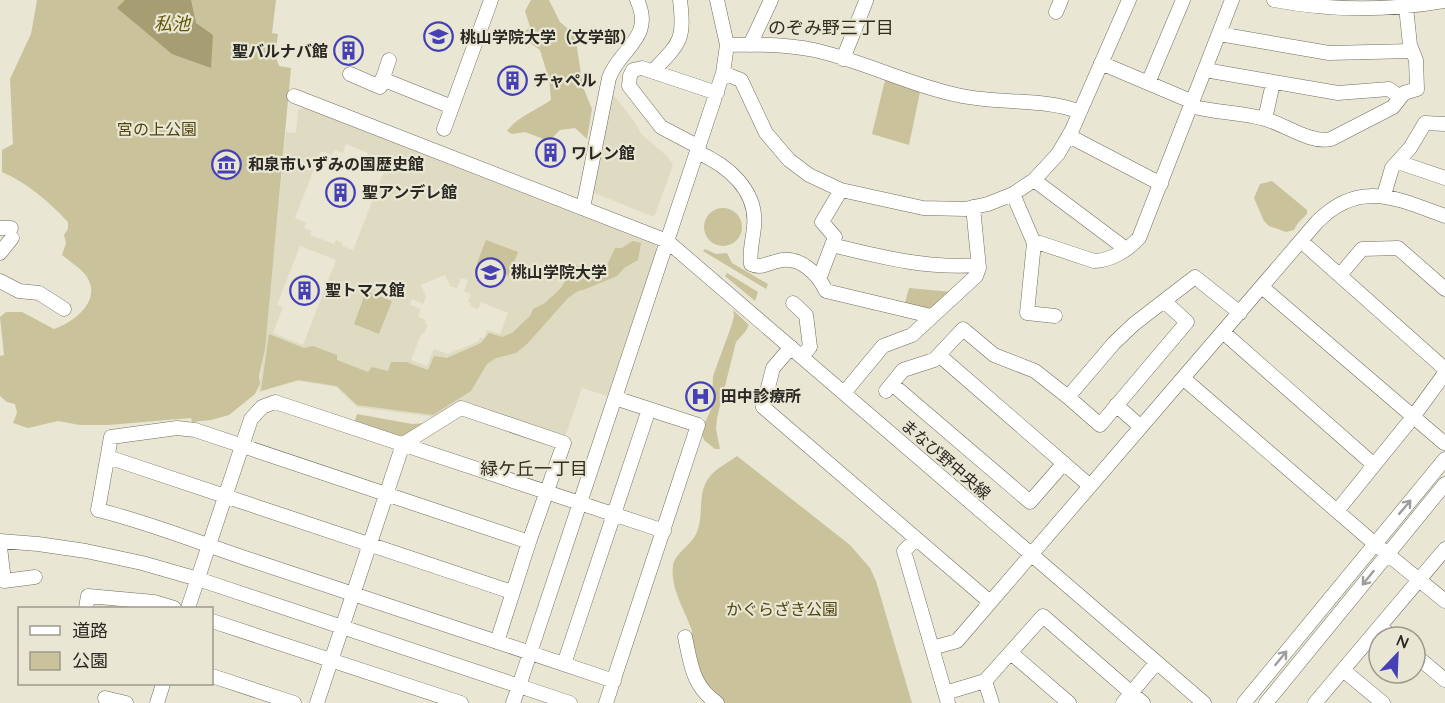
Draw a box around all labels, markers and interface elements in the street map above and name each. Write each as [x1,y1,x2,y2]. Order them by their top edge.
water label: 私池 [154,12,192,35]
district label: のぞみ野三丁目 [768,16,894,39]
school or university icon: 桃山学院大学（文学部） [423,21,455,53]
place label: 桃山学院大学（文学部） [460,27,636,47]
building icon: 聖バルナバ館 [333,35,365,67]
place label: 聖バルナバ館 [232,41,328,61]
building icon: チャペル [496,64,528,96]
place label: チャペル [533,70,597,90]
park label: 宮の上公園 [117,119,197,139]
building icon: ワレン館 [534,137,566,169]
place label: ワレン館 [571,143,635,163]
museum icon: 和泉市いずみの国歴史館 [211,148,243,180]
place label: 和泉市いずみの国歴史館 [248,154,424,174]
building icon: 聖アンデレ館 [325,176,357,208]
place label: 聖アンデレ館 [362,182,457,202]
school or university icon: 桃山学院大学 [474,256,506,288]
place label: 桃山学院大学 [511,262,607,282]
building icon: 聖トマス館 [288,274,320,306]
place label: 聖トマス館 [325,280,405,300]
hospital icon: 田中診療所 [684,380,716,412]
place label: 田中診療所 [721,386,801,406]
street label: まなび野中央線 [897,415,995,503]
district label: 緑ケ丘一丁目 [480,457,588,480]
one-way arrow [1398,500,1412,515]
one-way arrow [1362,570,1375,586]
park label: かぐらざき公園 [726,599,838,619]
legend [18,607,213,685]
text: 道路 [72,619,108,642]
north arrow [1367,625,1427,685]
text: N [1394,630,1412,653]
text: 公園 [72,649,108,672]
one-way arrow [1275,650,1288,666]

